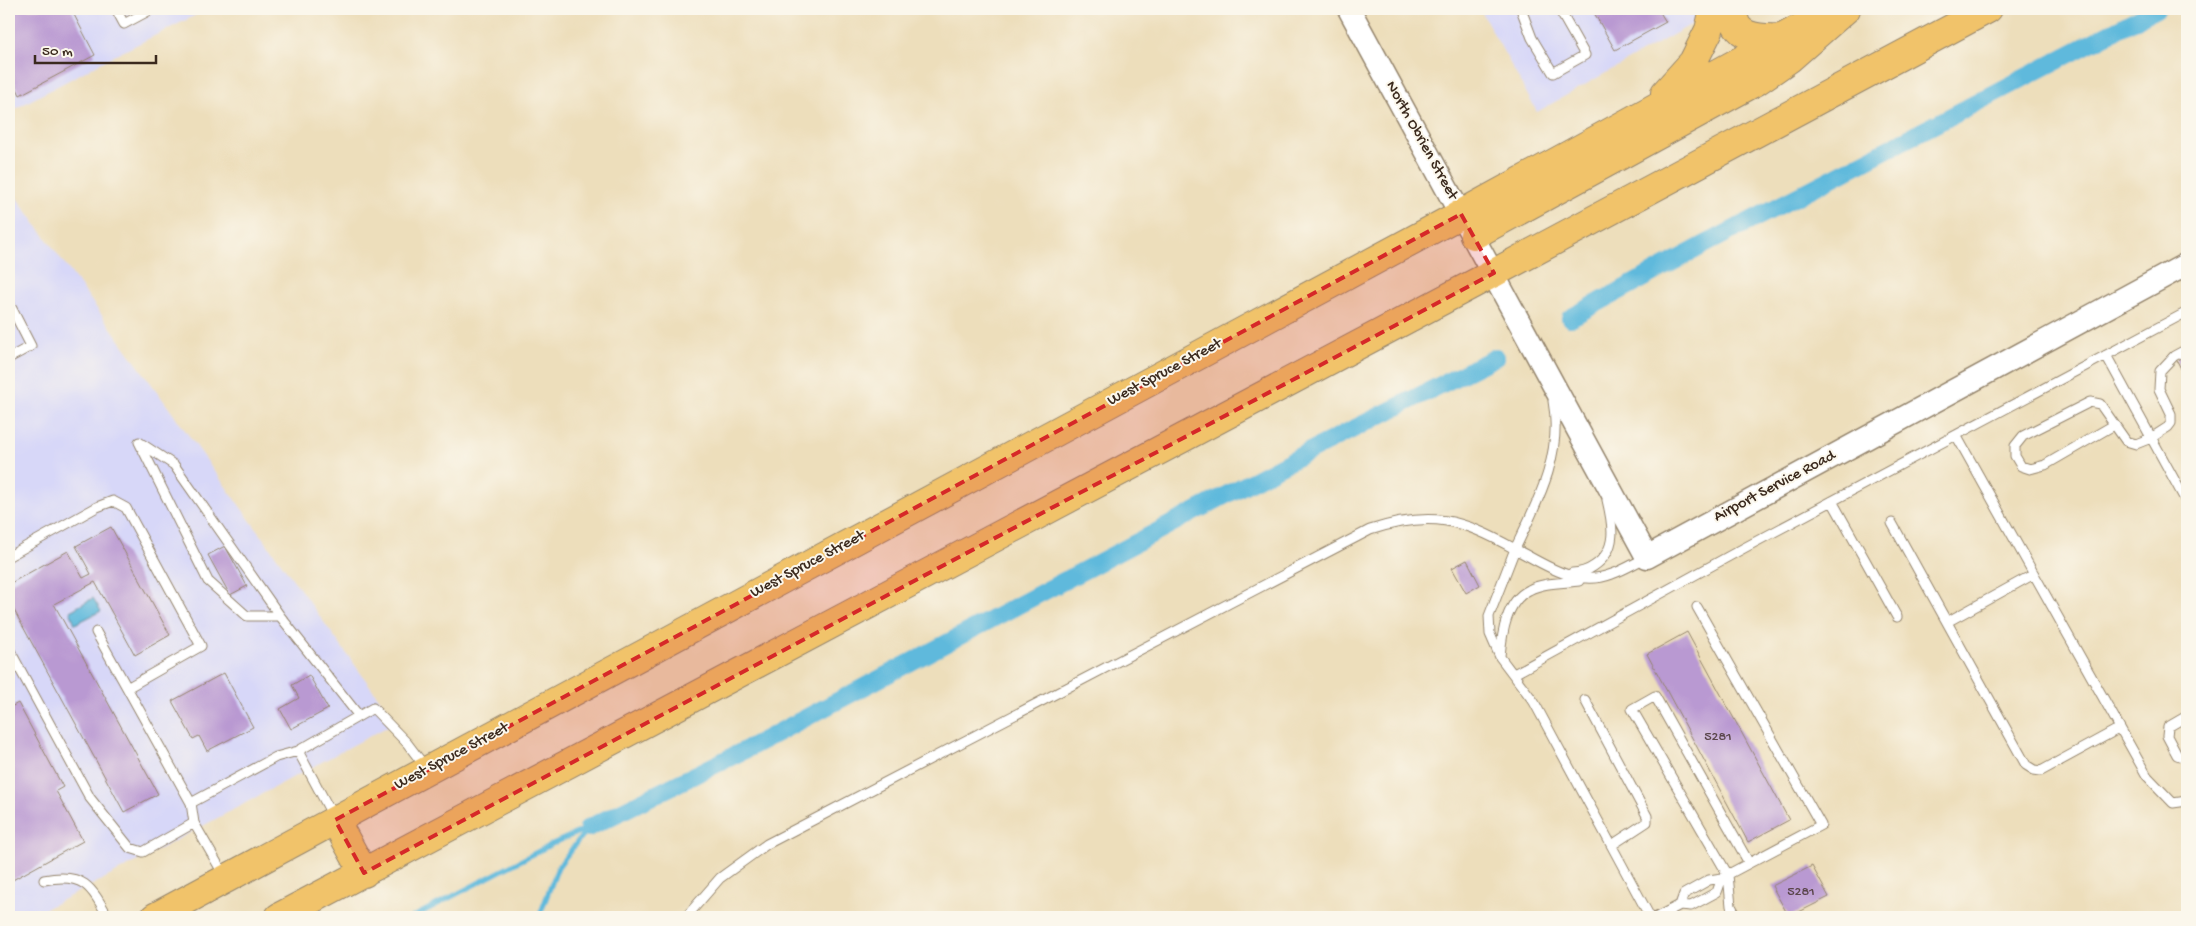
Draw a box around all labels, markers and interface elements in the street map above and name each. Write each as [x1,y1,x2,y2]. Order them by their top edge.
scale bar [35,32,156,64]
text: 50 m [42,43,73,61]
street label: North Obrien Street [1380,78,1462,205]
street label: West Spruce Street [1105,334,1227,411]
street label: Airport Service Road [1711,446,1841,527]
street label: West Spruce Street [748,526,870,603]
street label: West Spruce Street [392,718,514,795]
house number: 5281 [1704,729,1732,746]
house number: 5281 [1787,884,1815,901]

